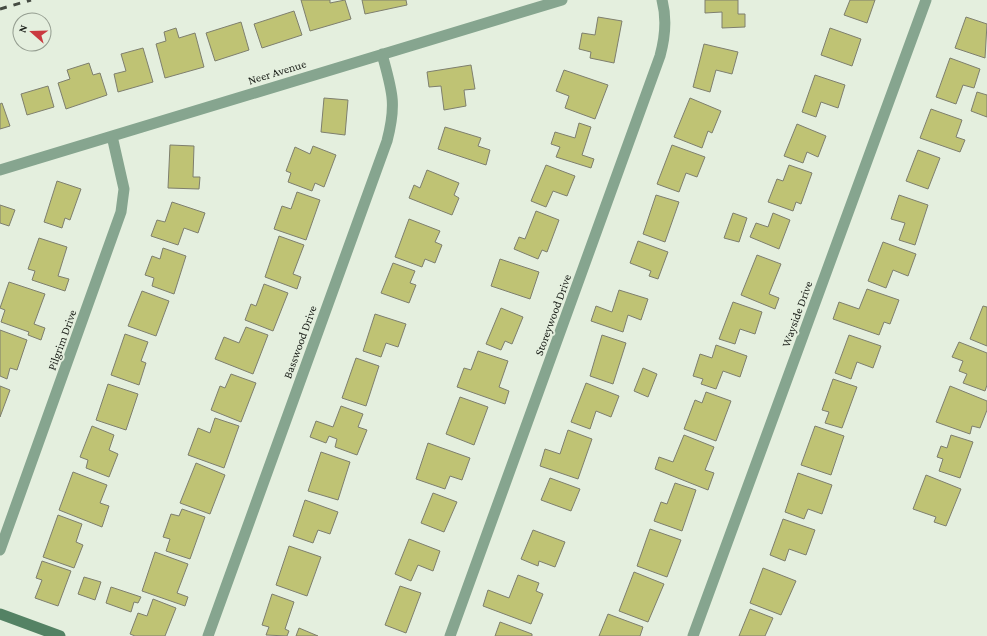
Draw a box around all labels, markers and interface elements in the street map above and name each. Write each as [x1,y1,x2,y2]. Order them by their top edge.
north arrow [12,12,52,52]
text: N [16,23,30,34]
street label: Neer Avenue [246,57,308,87]
street label: Storeywood Drive [532,272,574,358]
street label: Wayside Drive [779,279,815,349]
street label: Basswood Drive [280,304,320,380]
street label: Pilgrim Drive [45,308,79,372]

